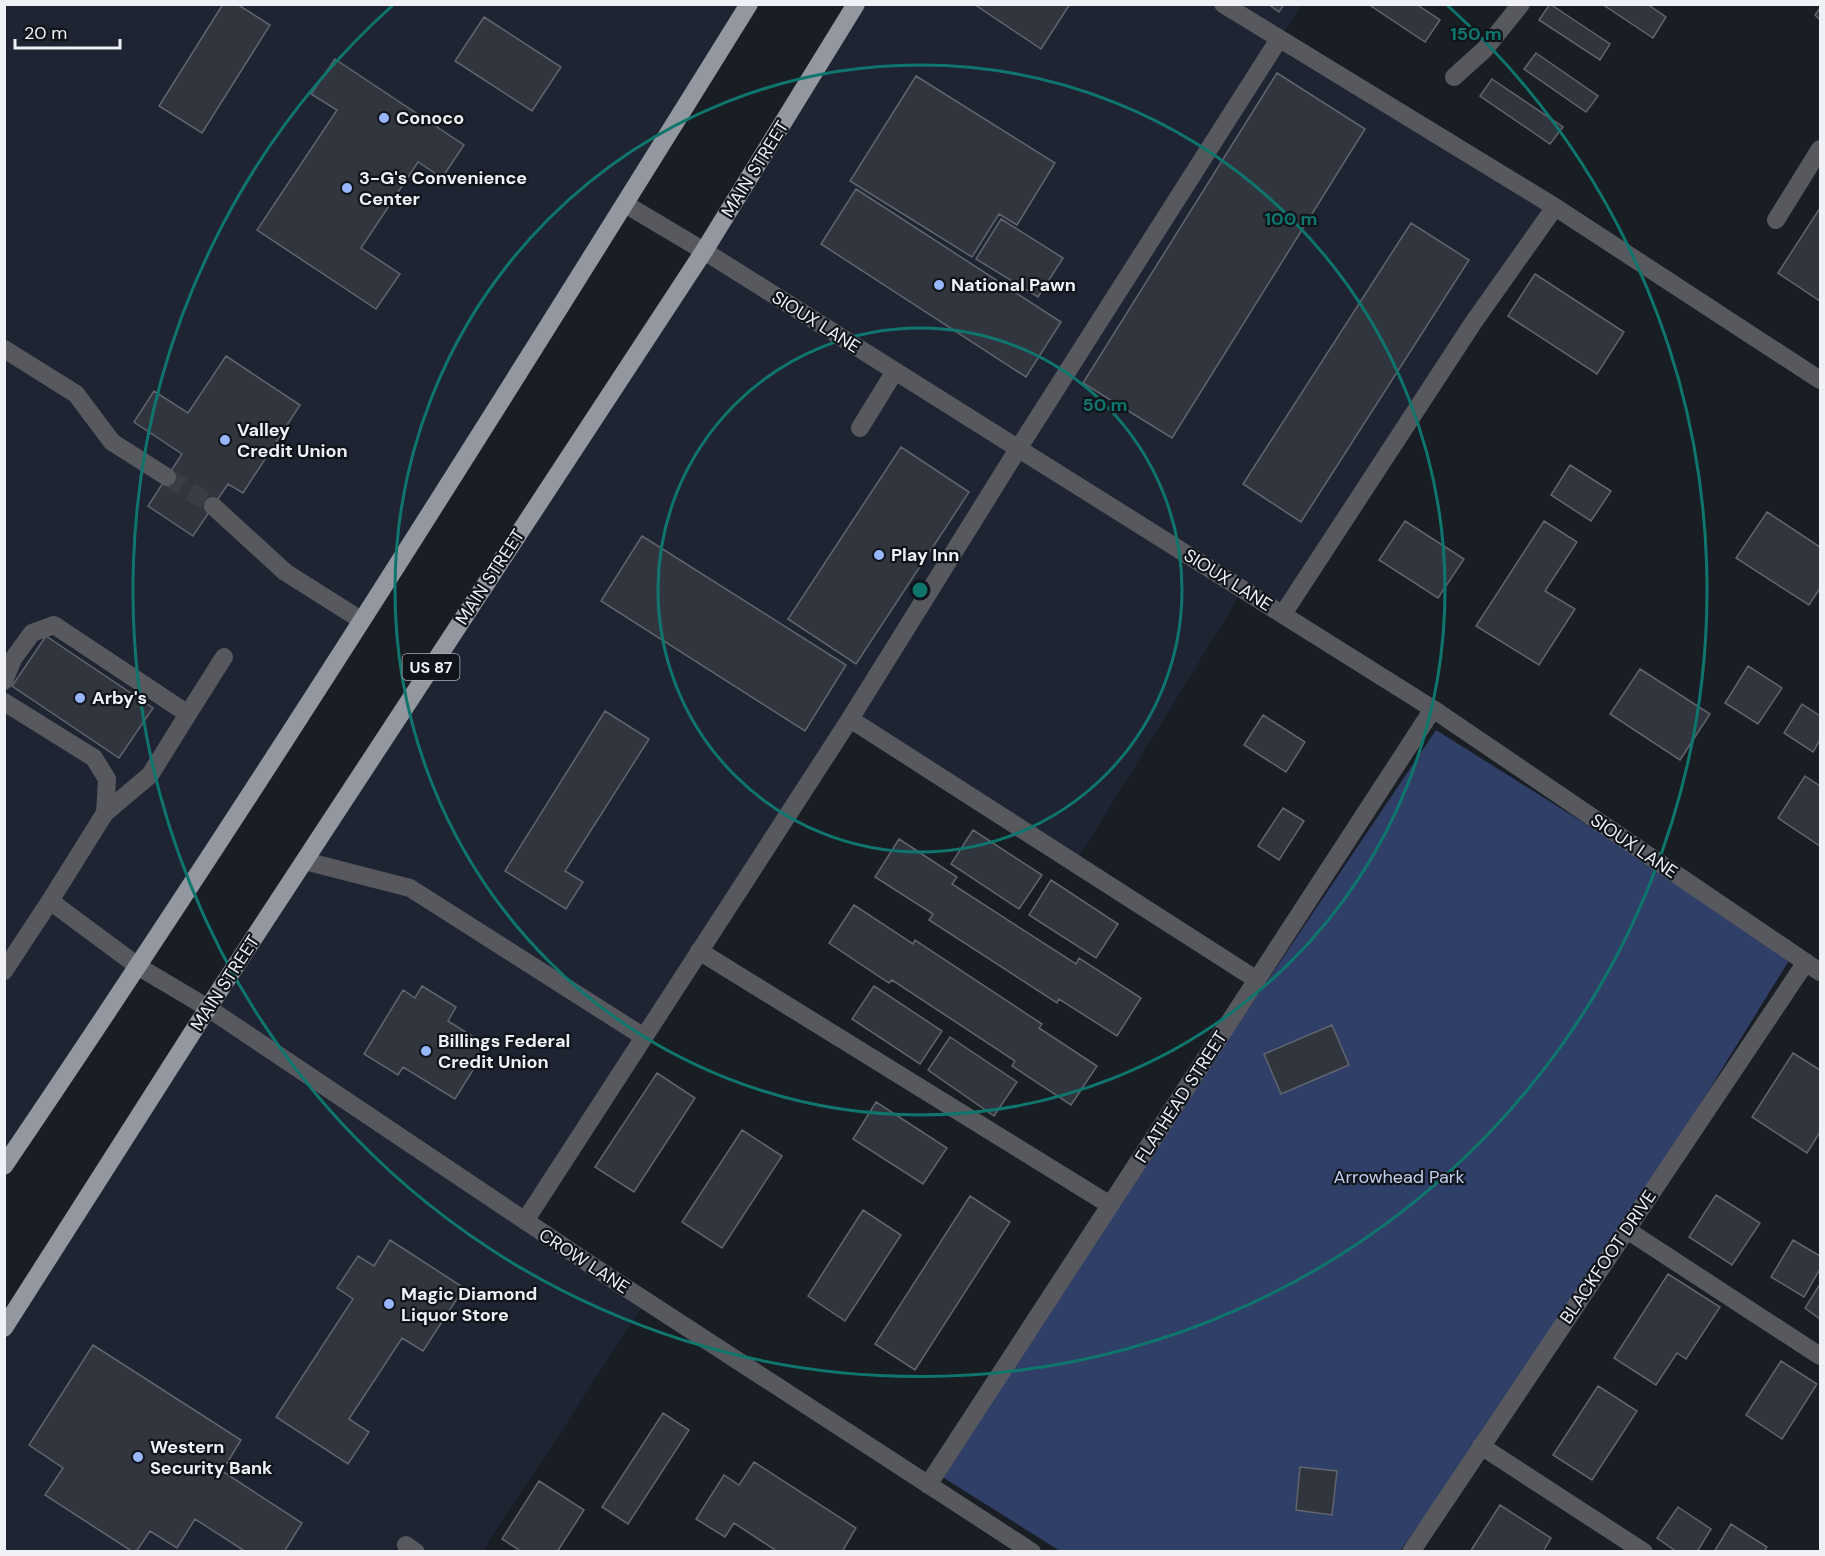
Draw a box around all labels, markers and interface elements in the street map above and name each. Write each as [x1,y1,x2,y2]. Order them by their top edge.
scale bar [15,12,120,50]
text: 20 m [24,21,67,45]
text: 150 m [1450,22,1502,46]
place label: Conoco [396,106,464,130]
marker: Conoco [377,111,391,125]
street label: MAIN STREET [716,116,794,222]
place label: 3-G's Convenience Center [359,166,527,211]
marker: 3-G's Convenience Center [340,181,354,195]
text: 100 m [1264,207,1318,231]
place label: National Pawn [951,273,1076,297]
marker: National Pawn [932,278,946,292]
street label: SIOUX LANE [767,285,865,359]
text: 50 m [1082,393,1128,417]
place label: Valley Credit Union [237,418,348,463]
marker: Valley Credit Union [218,433,232,447]
street label: MAIN STREET [450,524,530,630]
place label: Play Inn [891,543,959,567]
street label: SIOUX LANE [1179,543,1277,617]
marker: Play Inn [872,548,886,562]
centre of rings [910,580,930,600]
road number: US 87 [402,654,460,680]
place label: Arby's [92,686,147,710]
marker: Arby's [73,691,87,705]
street label: SIOUX LANE [1586,808,1682,884]
street label: MAIN STREET [185,930,265,1036]
street label: FLATHEAD STREET [1129,1026,1233,1168]
place label: Billings Federal Credit Union [438,1029,570,1074]
marker: Billings Federal Credit Union [419,1044,433,1058]
park label: Arrowhead Park [1334,1165,1465,1189]
street label: BLACKFOOT DRIVE [1554,1186,1662,1328]
street label: CROW LANE [534,1223,634,1299]
place label: Magic Diamond Liquor Store [401,1282,537,1327]
marker: Magic Diamond Liquor Store [382,1297,396,1311]
place label: Western Security Bank [150,1435,273,1480]
marker: Western Security Bank [131,1450,145,1464]

